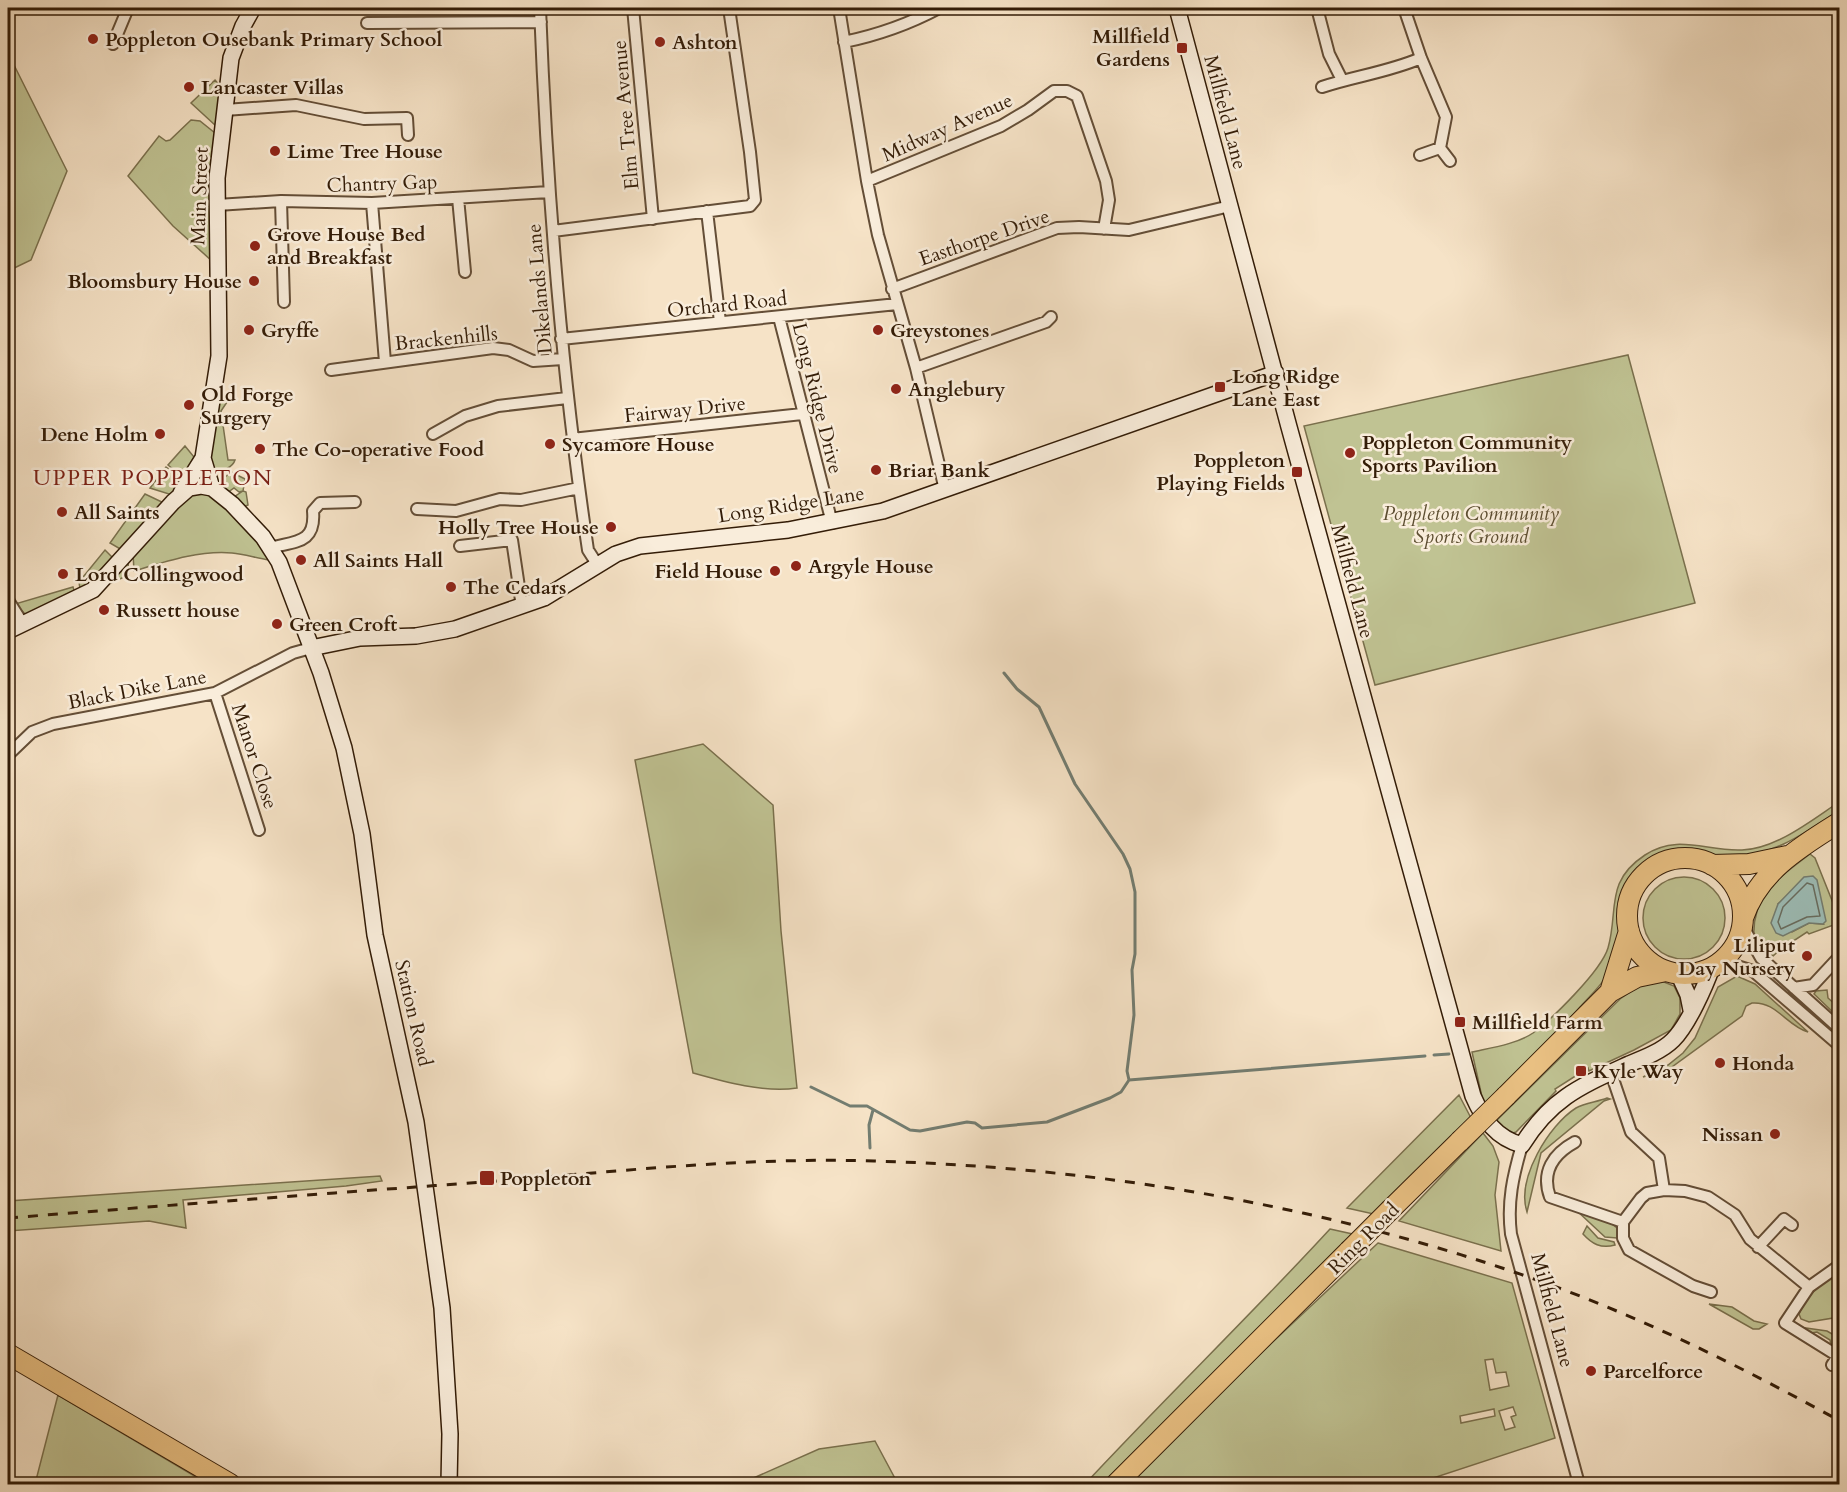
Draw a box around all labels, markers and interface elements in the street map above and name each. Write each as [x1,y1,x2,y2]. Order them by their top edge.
place label: Millfield Gardens [1092,23,1171,73]
place label: Poppleton Ousebank Primary School [105,26,442,53]
place label: Ashton [672,29,738,56]
marker: Poppleton Ousebank Primary School [86,32,100,46]
marker: Ashton [653,35,667,49]
street label: Elm Tree Avenue [606,39,645,191]
marker: Millfield Gardens [1175,41,1189,55]
street label: Millfield Lane [1197,52,1254,172]
place label: Lancaster Villas [201,74,344,101]
marker: Lancaster Villas [182,80,196,94]
street label: Midway Avenue [878,87,1017,168]
place label: Lime Tree House [287,138,443,165]
marker: Lime Tree House [268,144,282,158]
street label: Main Street [184,146,215,245]
street label: Chantry Gap [326,168,438,199]
street label: Easthorpe Drive [915,202,1053,272]
place label: Grove House Bed and Breakfast [267,221,426,271]
street label: Dikelands Lane [520,223,559,355]
marker: Grove House Bed and Breakfast [248,239,262,253]
place label: Bloomsbury House [67,268,242,295]
marker: Bloomsbury House [247,274,261,288]
street label: Orchard Road [666,285,789,324]
place label: Gryffe [261,317,320,344]
place label: Greystones [890,317,990,344]
street label: Brackenhills [393,320,499,357]
street label: Long Ridge Drive [786,320,849,477]
marker: Gryffe [242,323,256,337]
marker: Greystones [871,323,885,337]
place label: Long Ridge Lane East [1232,363,1340,413]
place label: Anglebury [908,376,1006,403]
marker: Long Ridge Lane East [1213,380,1227,394]
place label: Old Forge Surgery [201,381,294,431]
marker: Anglebury [889,382,903,396]
street label: Fairway Drive [623,390,747,429]
marker: Old Forge Surgery [182,398,196,412]
place label: Dene Holm [40,421,149,448]
marker: Dene Holm [153,427,167,441]
place label: Poppleton Community Sports Pavilion [1362,429,1573,479]
place label: Sycamore House [562,431,715,458]
place label: The Co-operative Food [272,436,485,463]
marker: Sycamore House [543,437,557,451]
marker: The Co-operative Food [253,442,267,456]
marker: Poppleton Community Sports Pavilion [1343,446,1357,460]
place label: Poppleton Playing Fields [1156,447,1285,497]
place label: Briar Bank [888,457,990,484]
district label: UPPER POPPLETON [33,463,273,493]
marker: Briar Bank [869,463,883,477]
marker: Poppleton Playing Fields [1290,465,1304,479]
street label: Long Ridge Lane [716,480,866,529]
place label: All Saints [74,499,160,526]
park label: Poppleton Community Sports Ground [1383,500,1560,550]
marker: All Saints [55,505,69,519]
place label: Holly Tree House [438,514,599,541]
marker: Holly Tree House [604,520,618,534]
street label: Millfield Lane [1324,521,1381,641]
place label: All Saints Hall [313,547,443,574]
marker: All Saints Hall [294,553,308,567]
place label: Argyle House [808,553,934,580]
place label: Field House [654,558,763,585]
marker: Argyle House [789,559,803,573]
place label: Lord Collingwood [75,561,244,588]
marker: Field House [768,564,782,578]
marker: Lord Collingwood [56,567,70,581]
place label: The Cedars [463,574,566,601]
marker: The Cedars [444,580,458,594]
place label: Russett house [116,597,240,624]
marker: Russett house [97,603,111,617]
place label: Green Croft [289,611,397,638]
marker: Green Croft [270,617,284,631]
street label: Black Dike Lane [65,663,209,716]
street label: Manor Close [225,700,284,812]
place label: Liliput Day Nursery [1678,932,1796,982]
marker: Liliput Day Nursery [1800,949,1814,963]
street label: Station Road [388,957,439,1069]
place label: Millfield Farm [1472,1009,1603,1036]
marker: Millfield Farm [1453,1015,1467,1029]
place label: Honda [1732,1050,1795,1077]
marker: Honda [1713,1056,1727,1070]
place label: Kyle Way [1593,1058,1684,1085]
marker: Kyle Way [1574,1064,1588,1078]
place label: Nissan [1702,1121,1763,1148]
marker: Nissan [1768,1127,1782,1141]
place label: Poppleton [500,1165,592,1192]
marker: Poppleton [478,1169,496,1187]
street label: Ring Road [1321,1196,1405,1280]
street label: Millfield Lane [1524,1250,1581,1370]
place label: Parcelforce [1603,1358,1703,1385]
marker: Parcelforce [1584,1364,1598,1378]

